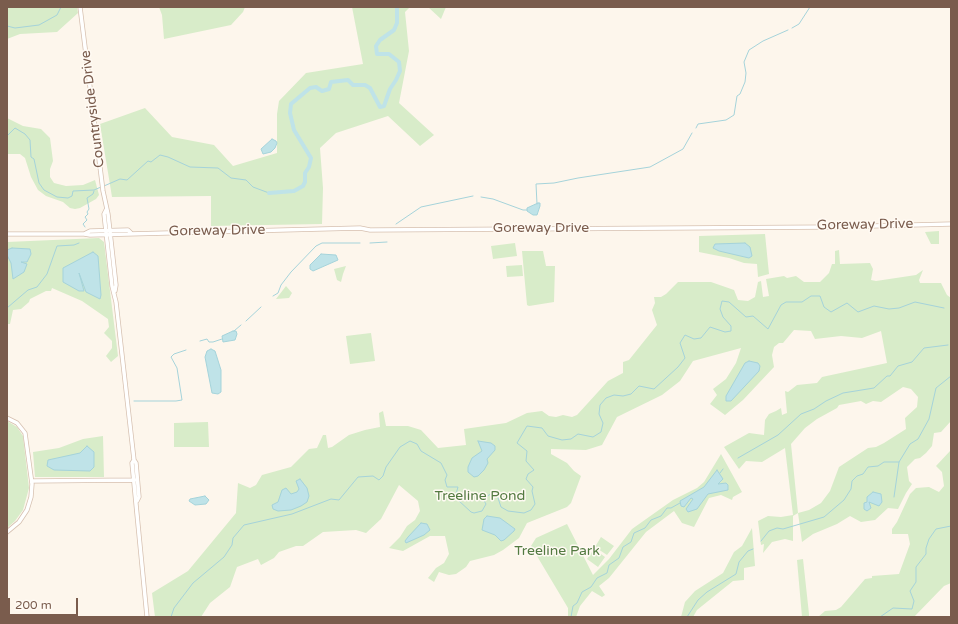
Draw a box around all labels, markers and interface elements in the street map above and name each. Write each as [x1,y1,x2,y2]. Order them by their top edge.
street label: Countryside Drive [77,49,109,169]
street label: Goreway Drive [817,216,913,234]
street label: Goreway Drive [493,220,589,236]
street label: Goreway Drive [169,222,265,240]
park label: Treeline Pond [435,488,525,504]
park label: Treeline Park [514,543,600,559]
scale bar [10,590,80,616]
text: 200 m [15,598,52,612]

